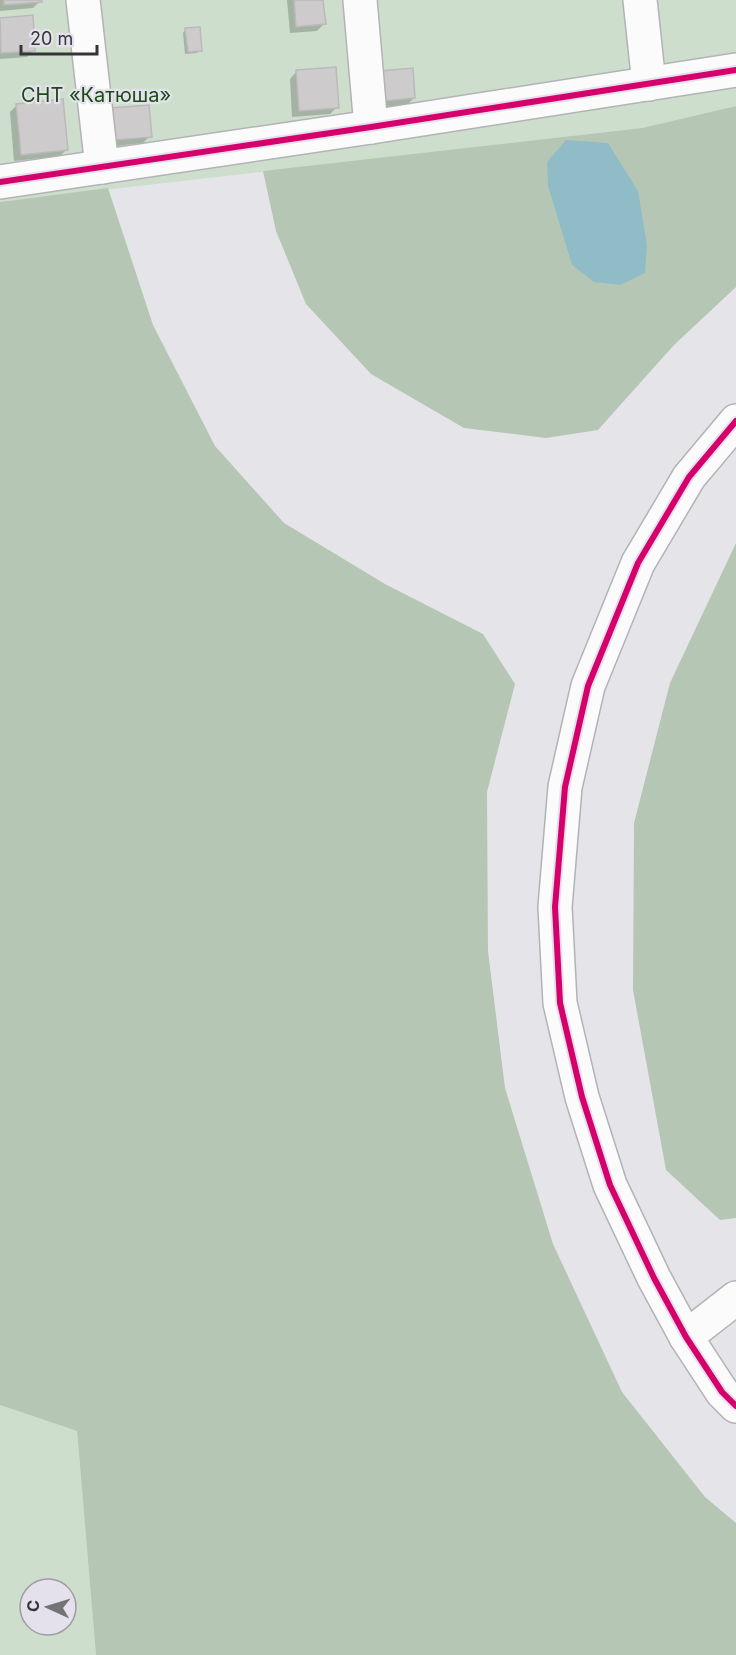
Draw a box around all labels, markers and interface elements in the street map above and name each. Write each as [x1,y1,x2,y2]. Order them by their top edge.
scale bar [21,18,98,56]
text: 20 m [30,28,73,49]
park label: СНТ «Катюша» [21,83,171,107]
north arrow [18,1577,78,1637]
text: С [23,1599,43,1613]

